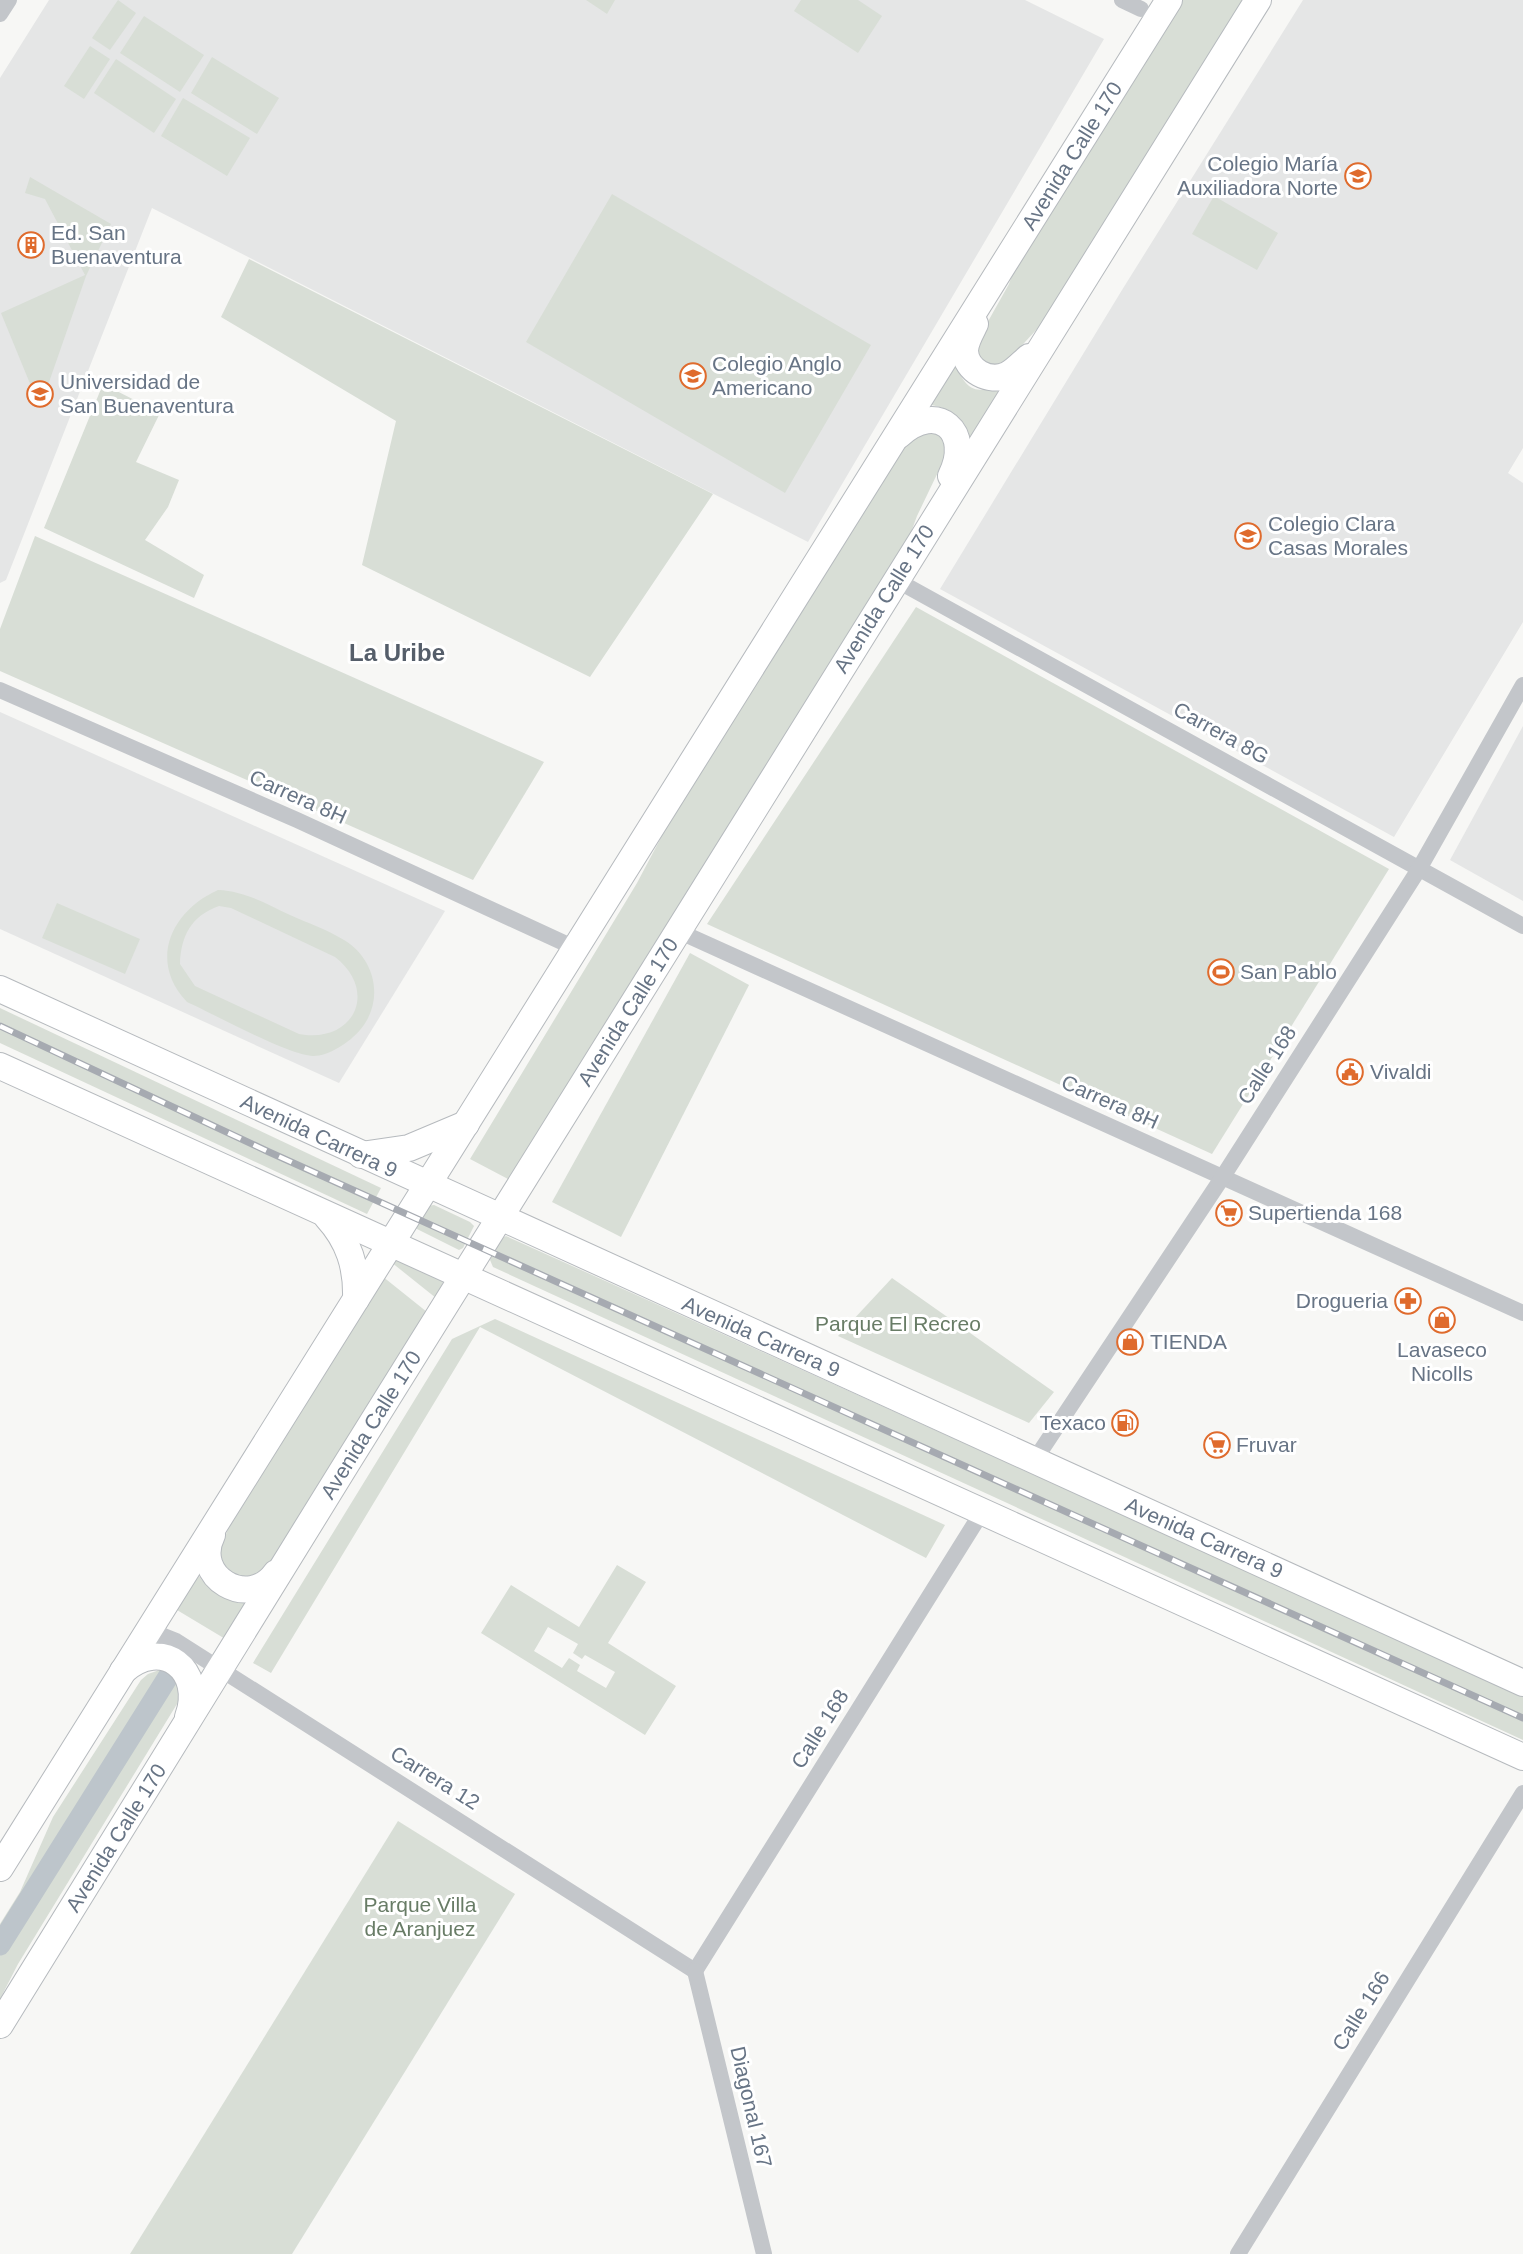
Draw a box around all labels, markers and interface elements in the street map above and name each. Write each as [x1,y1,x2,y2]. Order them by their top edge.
street label: Avenida Calle 170 [1017,78,1126,234]
place label: Colegio María Auxiliadora Norte [1177,152,1338,199]
school or university icon: Colegio María Auxiliadora Norte [1343,161,1373,191]
place label: Ed. San Buenaventura [51,221,182,268]
building icon: Ed. San Buenaventura [16,230,46,260]
place label: Colegio Anglo Americano [712,352,842,399]
school or university icon: Colegio Anglo Americano [678,361,708,391]
place label: Universidad de San Buenaventura [60,370,234,417]
school or university icon: Universidad de San Buenaventura [25,379,55,409]
place label: Colegio Clara Casas Morales [1268,512,1408,559]
street label: Avenida Calle 170 [829,521,938,677]
school or university icon: Colegio Clara Casas Morales [1233,521,1263,551]
district label: La Uribe [349,639,445,666]
street label: Carrera 8G [1170,697,1273,768]
street label: Carrera 8H [246,765,350,828]
street label: Avenida Calle 170 [573,934,682,1090]
sports icon: San Pablo [1206,957,1236,987]
place label: San Pablo [1240,960,1337,983]
street label: Calle 168 [1233,1021,1300,1108]
public building icon: Vivaldi [1335,1057,1365,1087]
place label: Vivaldi [1370,1060,1431,1083]
street label: Carrera 8H [1058,1070,1162,1133]
street label: Avenida Carrera 9 [237,1089,401,1182]
supermarket icon: Supertienda 168 [1214,1198,1244,1228]
place label: Supertienda 168 [1248,1201,1402,1224]
pharmacy icon: Drogueria [1393,1286,1423,1316]
place label: Drogueria [1296,1289,1388,1312]
street label: Avenida Carrera 9 [679,1291,844,1382]
shop icon: Lavaseco Nicolls [1427,1305,1457,1335]
park label: Parque El Recreo [815,1312,981,1335]
shop icon: TIENDA [1115,1327,1145,1357]
place label: TIENDA [1150,1330,1227,1353]
place label: Lavaseco Nicolls [1397,1338,1487,1385]
street label: Avenida Calle 170 [316,1347,425,1503]
fuel station icon: Texaco [1110,1408,1140,1438]
place label: Texaco [1039,1411,1106,1434]
supermarket icon: Fruvar [1202,1430,1232,1460]
place label: Fruvar [1236,1433,1297,1456]
street label: Avenida Carrera 9 [1122,1492,1287,1583]
street label: Calle 168 [786,1685,853,1772]
street label: Carrera 12 [387,1741,484,1814]
street label: Avenida Calle 170 [61,1760,170,1916]
park label: Parque Villa de Aranjuez [364,1893,477,1940]
street label: Calle 166 [1327,1967,1394,2054]
street label: Diagonal 167 [726,2044,777,2170]

